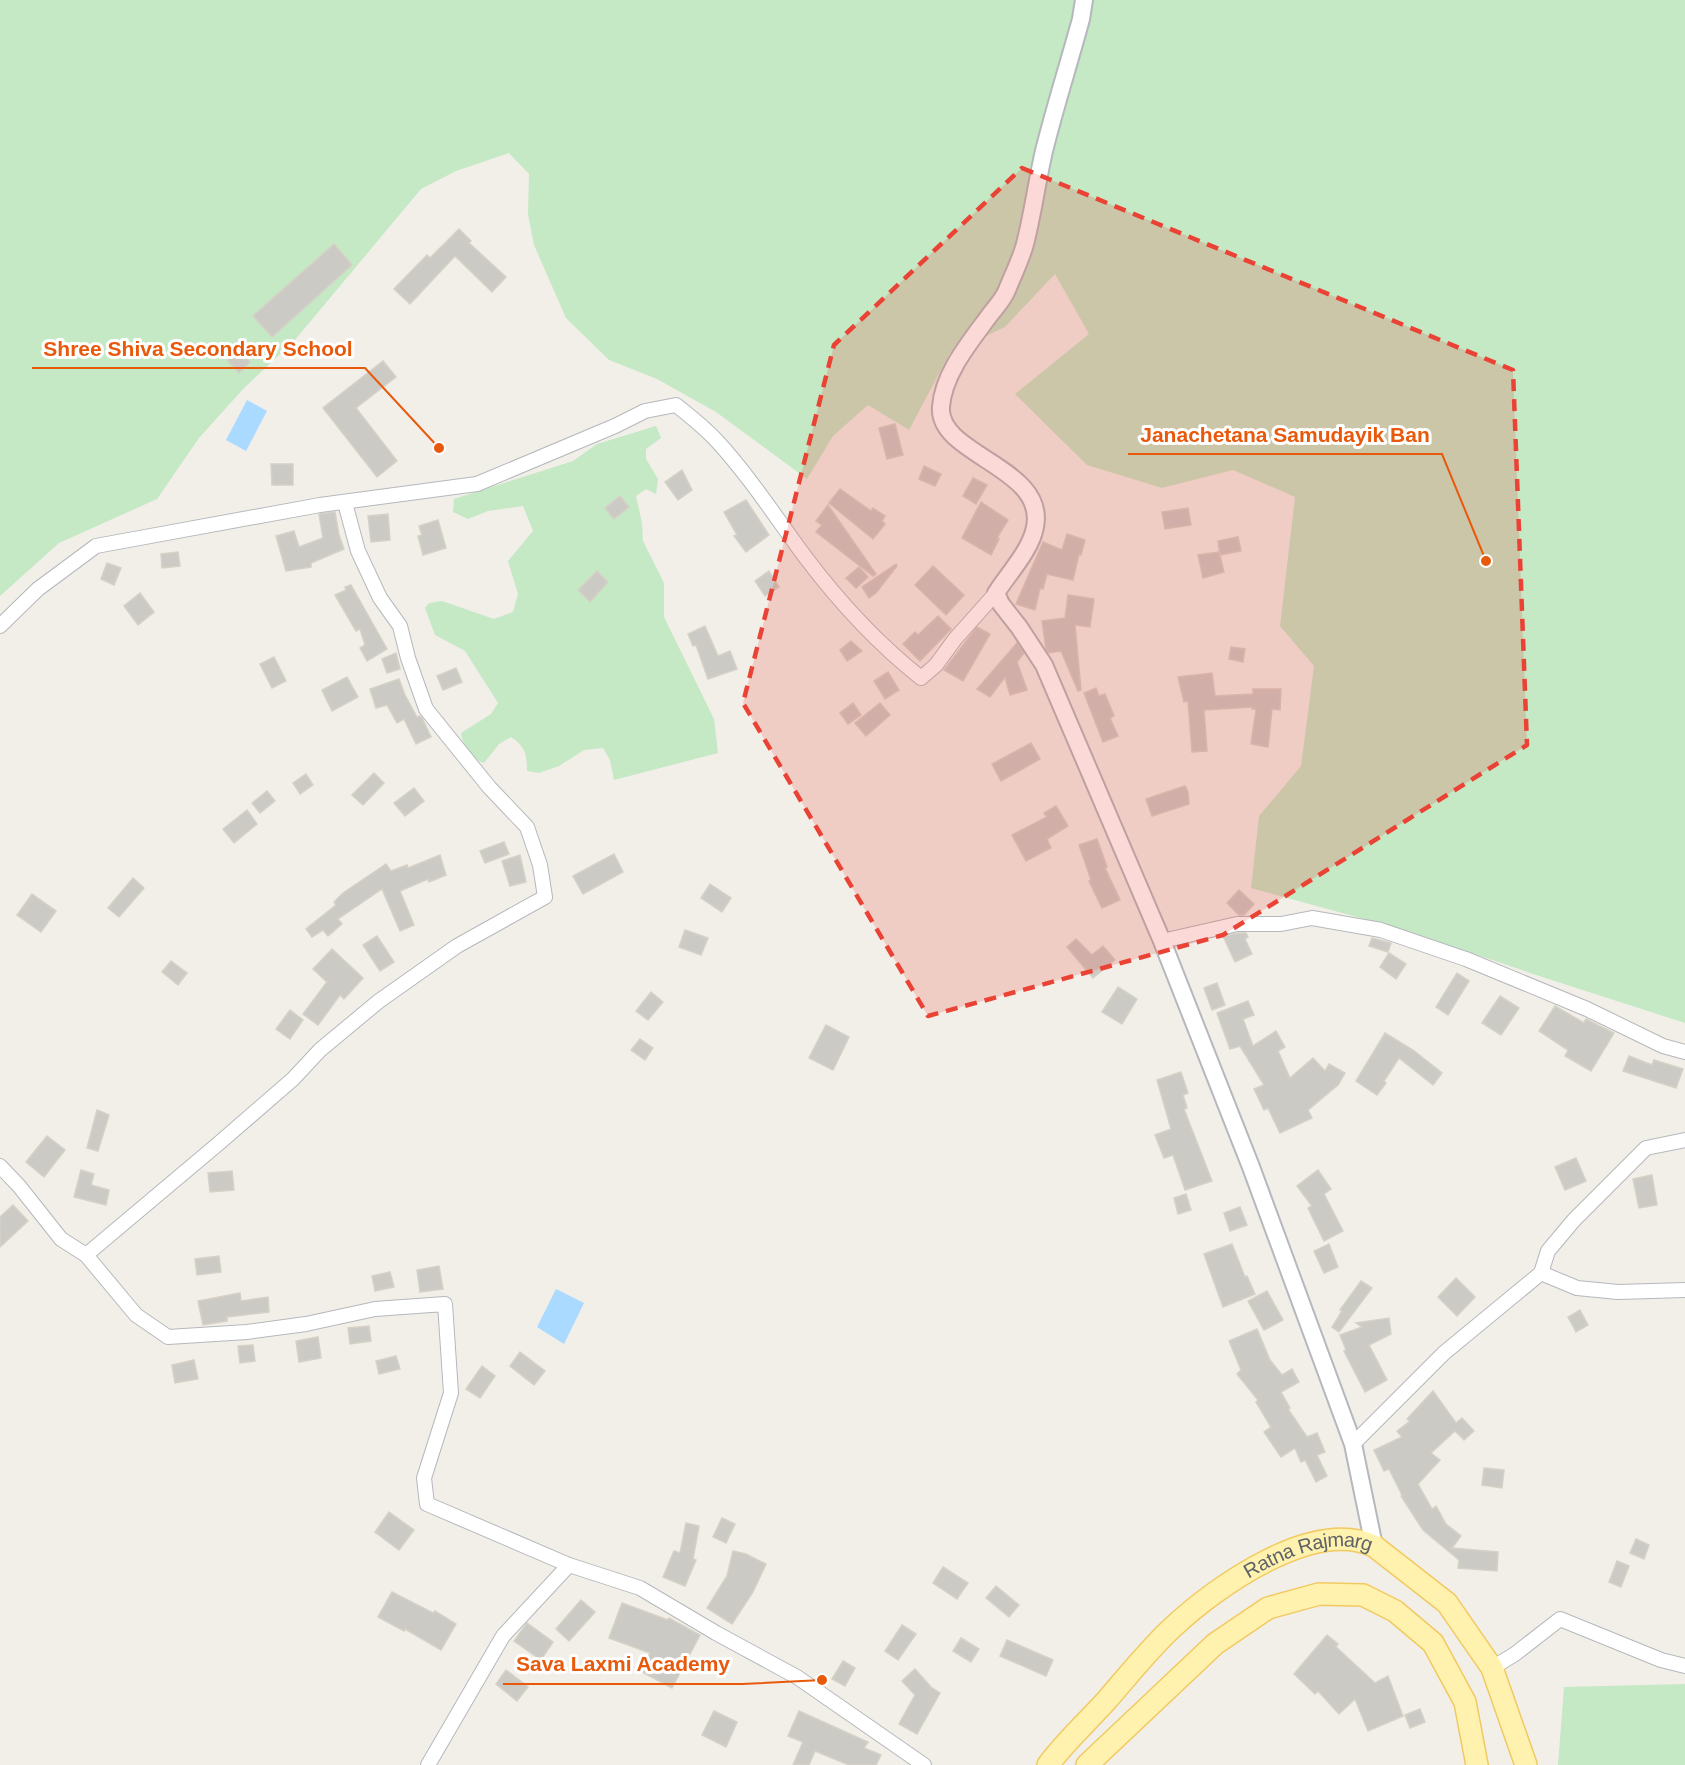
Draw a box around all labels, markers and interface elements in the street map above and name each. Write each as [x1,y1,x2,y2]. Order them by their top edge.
callout: Shree Shiva Secondary School [32,329,365,368]
text: Shree Shiva Secondary School [43,337,353,360]
callout: Janachetana Samudayik Ban [1128,415,1442,454]
text: Janachetana Samudayik Ban [1140,423,1430,446]
street label: Ratna Rajmarg [1240,1528,1376,1582]
callout: Sava Laxmi Academy [503,1645,742,1684]
text: Sava Laxmi Academy [516,1652,730,1675]

